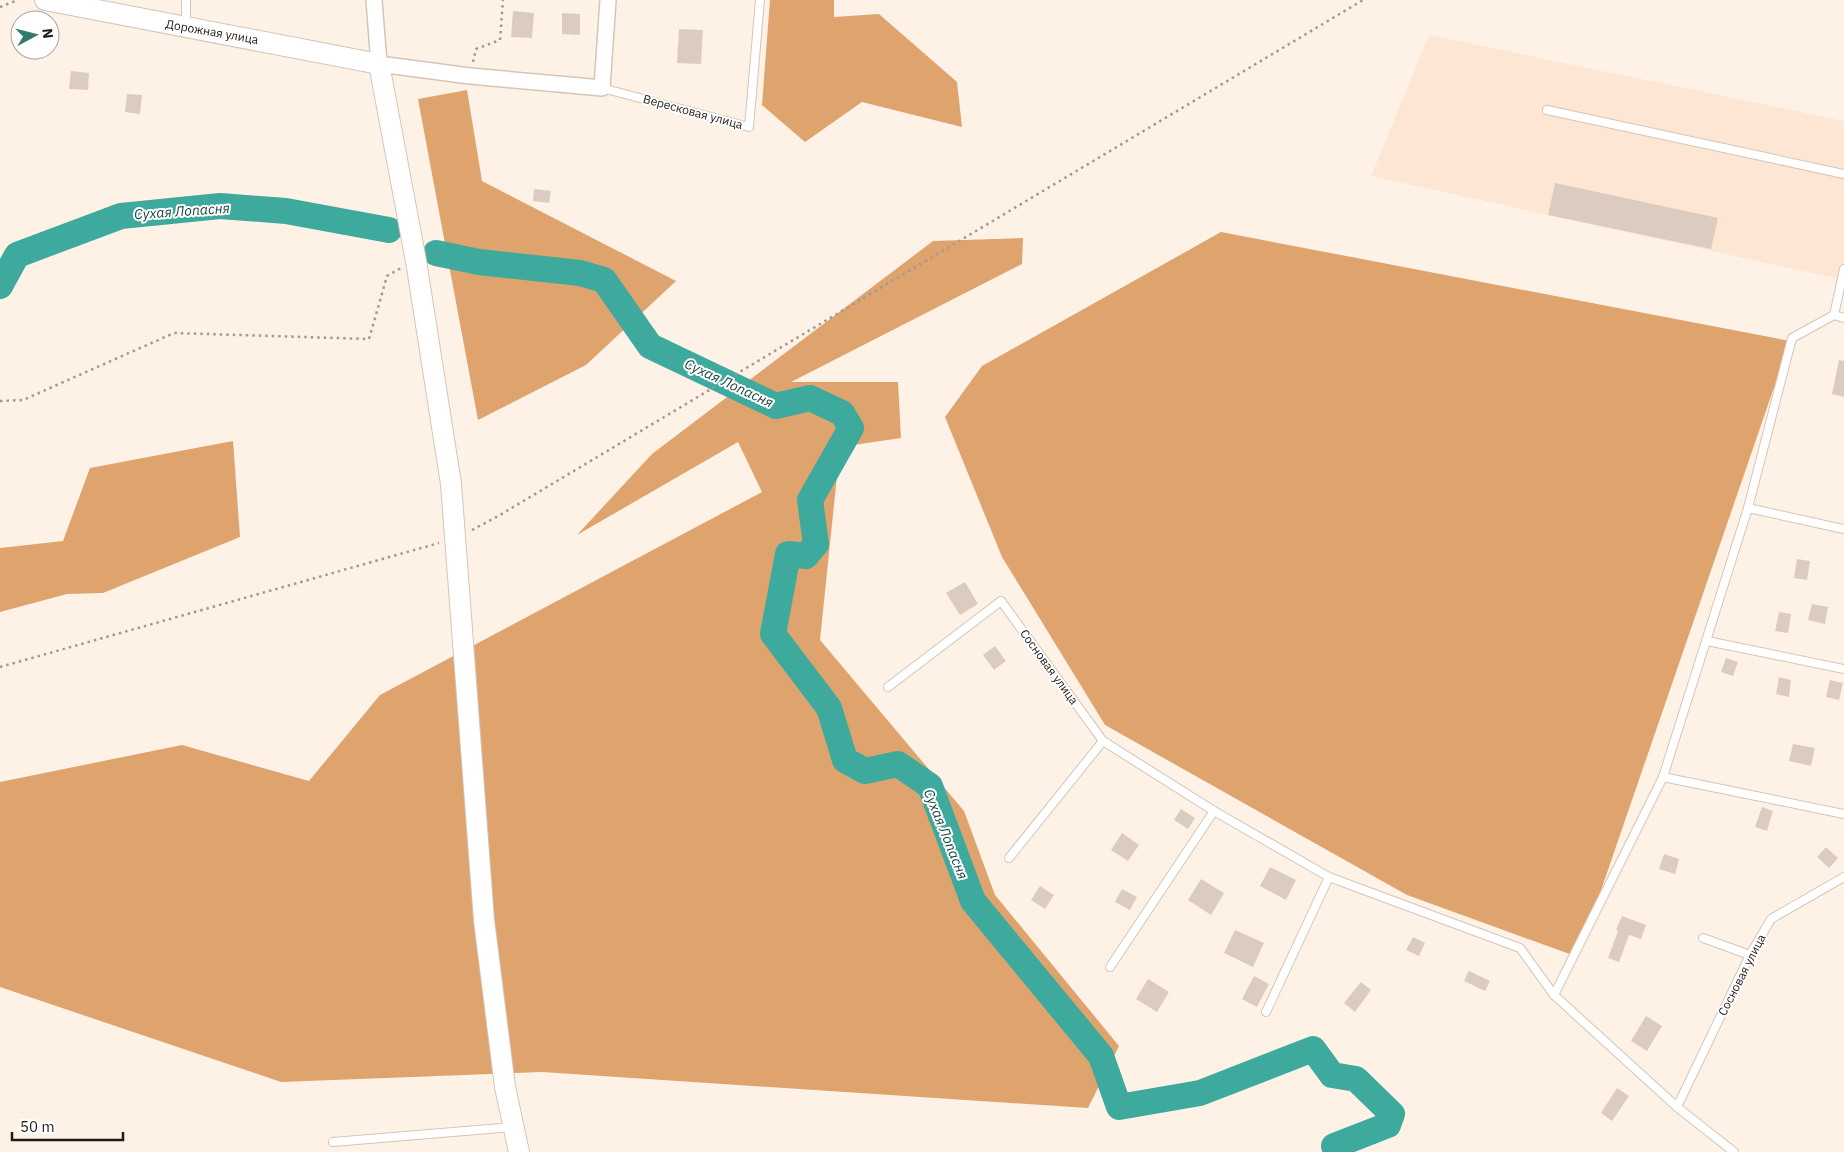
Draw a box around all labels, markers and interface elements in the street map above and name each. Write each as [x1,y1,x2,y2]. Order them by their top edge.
north arrow [10,10,60,60]
street label: Дорожная улица [164,16,260,47]
text: N [38,27,57,40]
street label: Вересковая улица [642,91,745,132]
water label: Сухая Лопасня [134,199,230,223]
water label: Сухая Лопасня [682,355,776,411]
street label: Сосновая улица [1017,626,1082,708]
water label: Сухая Лопасня [920,786,972,882]
street label: Сосновая улица [1715,931,1769,1018]
scale bar [12,1110,124,1142]
text: 50 m [20,1117,55,1136]

